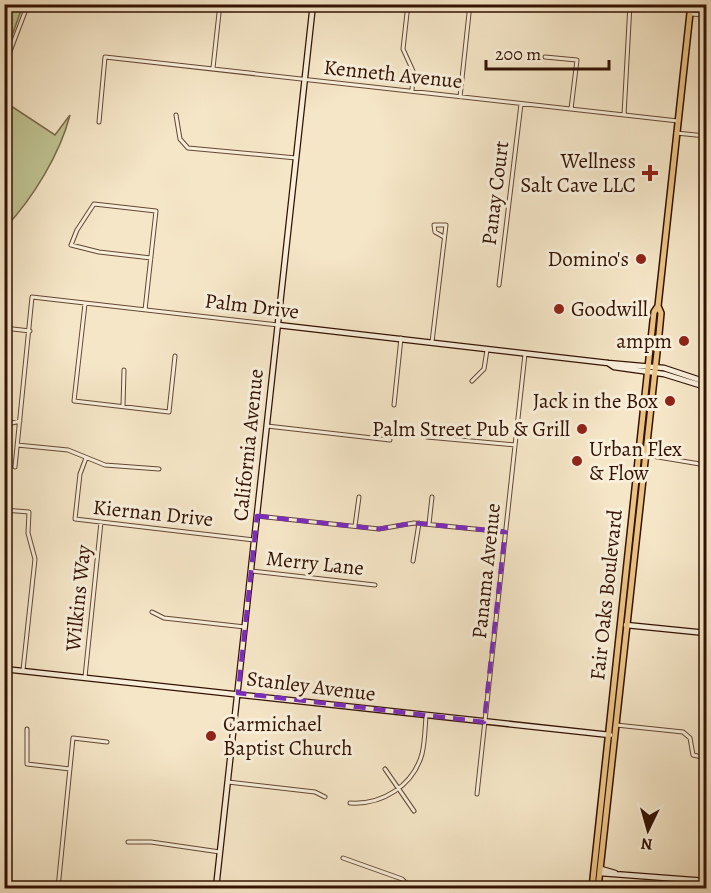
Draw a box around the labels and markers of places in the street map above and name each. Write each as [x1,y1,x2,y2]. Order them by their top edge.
place label: Wellness Salt Cave LLC [520,147,636,199]
marker: Wellness Salt Cave LLC [641,164,659,182]
place label: Domino's [548,245,629,273]
marker: Domino's [634,252,648,266]
place label: Goodwill [571,295,648,323]
marker: Goodwill [552,302,566,316]
place label: ampm [616,327,672,355]
marker: ampm [677,334,691,348]
place label: Jack in the Box [533,387,658,415]
marker: Jack in the Box [663,394,677,408]
place label: Palm Street Pub & Grill [372,415,570,443]
marker: Palm Street Pub & Grill [575,422,589,436]
place label: Urban Flex & Flow [589,435,682,487]
marker: Urban Flex & Flow [570,454,584,468]
place label: Carmichael Baptist Church [223,710,352,762]
marker: Carmichael Baptist Church [204,729,218,743]

